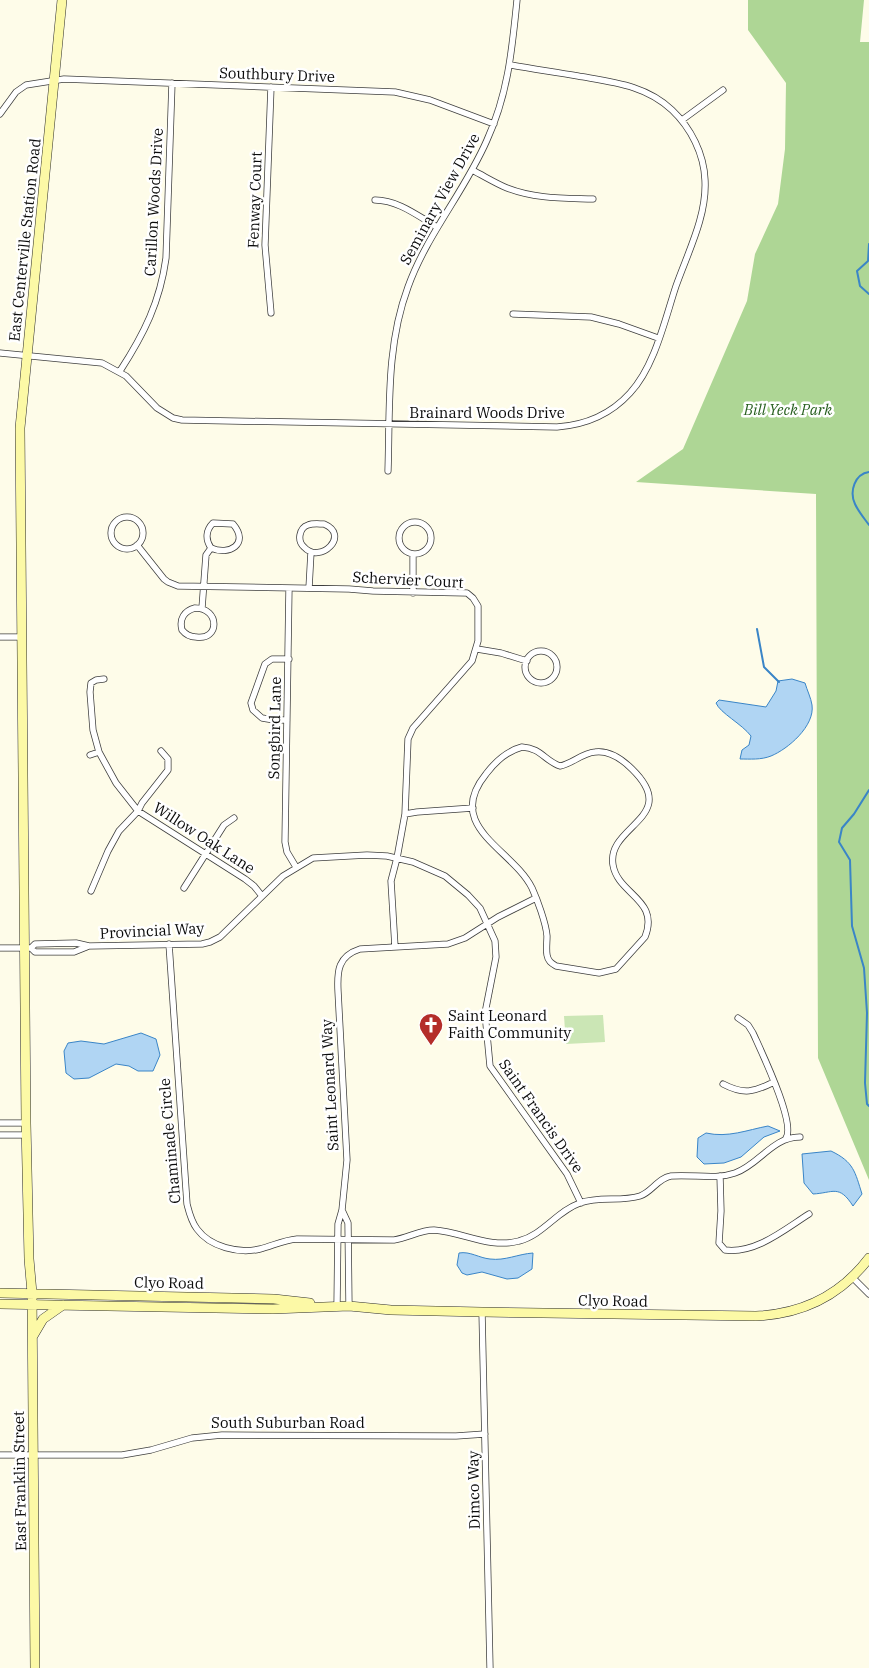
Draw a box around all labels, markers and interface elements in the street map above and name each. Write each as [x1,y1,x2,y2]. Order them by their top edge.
street label: Southbury Drive [219,63,335,86]
street label: Carillon Woods Drive [140,127,167,277]
street label: Seminary View Drive [395,130,484,268]
street label: East Centerville Station Road [4,137,45,342]
street label: Fenway Court [243,151,266,249]
park label: Bill Yeck Park [743,400,832,419]
street label: Brainard Woods Drive [409,403,565,422]
street label: Schervier Court [352,567,464,592]
street label: Songbird Lane [264,676,285,780]
street label: Willow Oak Lane [150,798,259,878]
street label: Provincial Way [99,918,205,943]
place label: Saint Leonard Faith Community [448,1006,571,1042]
church icon: Saint Leonard Faith Community [418,1012,444,1046]
street label: Saint Leonard Way [317,1019,342,1152]
street label: Saint Francis Drive [495,1055,588,1176]
street label: Chaminade Circle [155,1077,184,1205]
street label: Clyo Road [134,1272,204,1293]
street label: Clyo Road [578,1290,648,1311]
street label: East Franklin Street [9,1411,30,1551]
street label: South Suburban Road [211,1413,365,1432]
street label: Dimco Way [463,1450,484,1530]

